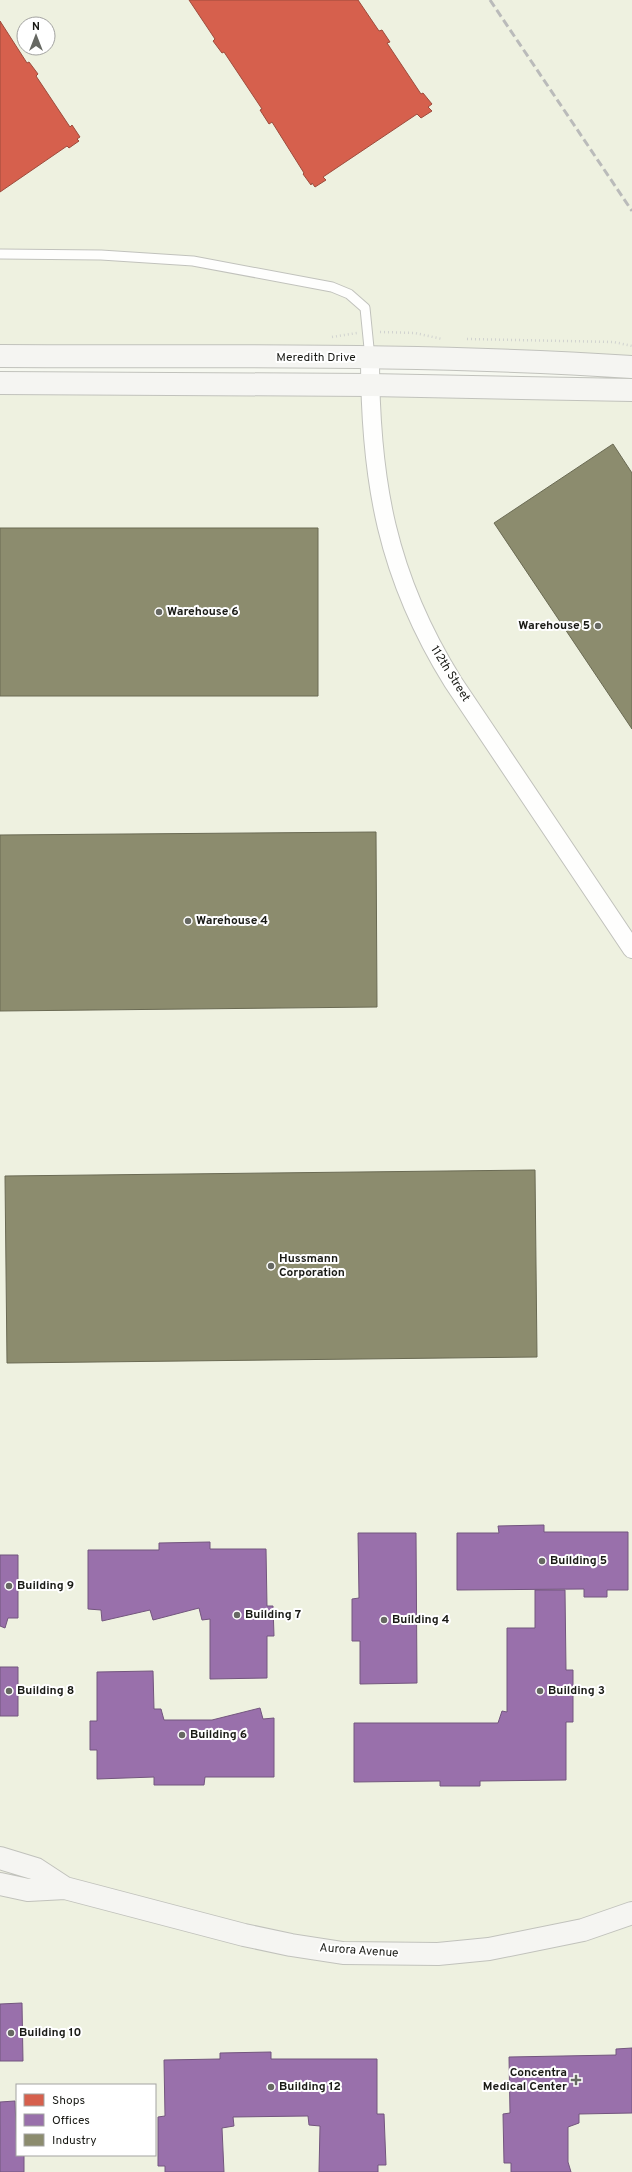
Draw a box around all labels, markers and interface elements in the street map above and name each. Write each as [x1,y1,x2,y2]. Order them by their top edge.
north arrow [16,16,56,56]
text: N [32,20,40,34]
street label: Meredith Drive [276,350,356,366]
place label: Warehouse 6 [167,604,239,620]
marker: Warehouse 6 [154,607,164,617]
place label: Warehouse 5 [518,618,590,634]
marker: Warehouse 5 [593,621,603,631]
street label: 112th Street [426,643,474,705]
place label: Warehouse 4 [196,913,268,929]
marker: Warehouse 4 [183,916,193,926]
place label: Hussmann Corporation [279,1251,345,1281]
marker: Hussmann Corporation [266,1261,276,1271]
place label: Building 5 [550,1553,607,1569]
marker: Building 5 [537,1556,547,1566]
place label: Building 9 [17,1578,74,1594]
marker: Building 9 [4,1581,14,1591]
place label: Building 7 [245,1607,301,1623]
marker: Building 7 [232,1610,242,1620]
place label: Building 4 [392,1612,450,1628]
marker: Building 4 [379,1615,389,1625]
place label: Building 8 [17,1683,74,1699]
place label: Building 3 [548,1683,605,1699]
marker: Building 8 [4,1686,14,1696]
marker: Building 3 [535,1686,545,1696]
place label: Building 6 [190,1727,247,1743]
marker: Building 6 [177,1730,187,1740]
street label: Aurora Avenue [319,1940,399,1962]
place label: Building 10 [19,2025,81,2041]
marker: Building 10 [6,2028,16,2038]
place label: Concentra Medical Center [483,2065,567,2095]
marker: Concentra Medical Center [570,2074,582,2086]
place label: Building 12 [279,2079,341,2095]
marker: Building 12 [266,2082,276,2092]
legend [16,2084,156,2156]
text: Shops [52,2093,85,2109]
text: Offices [52,2113,90,2129]
text: Industry [52,2133,97,2149]

